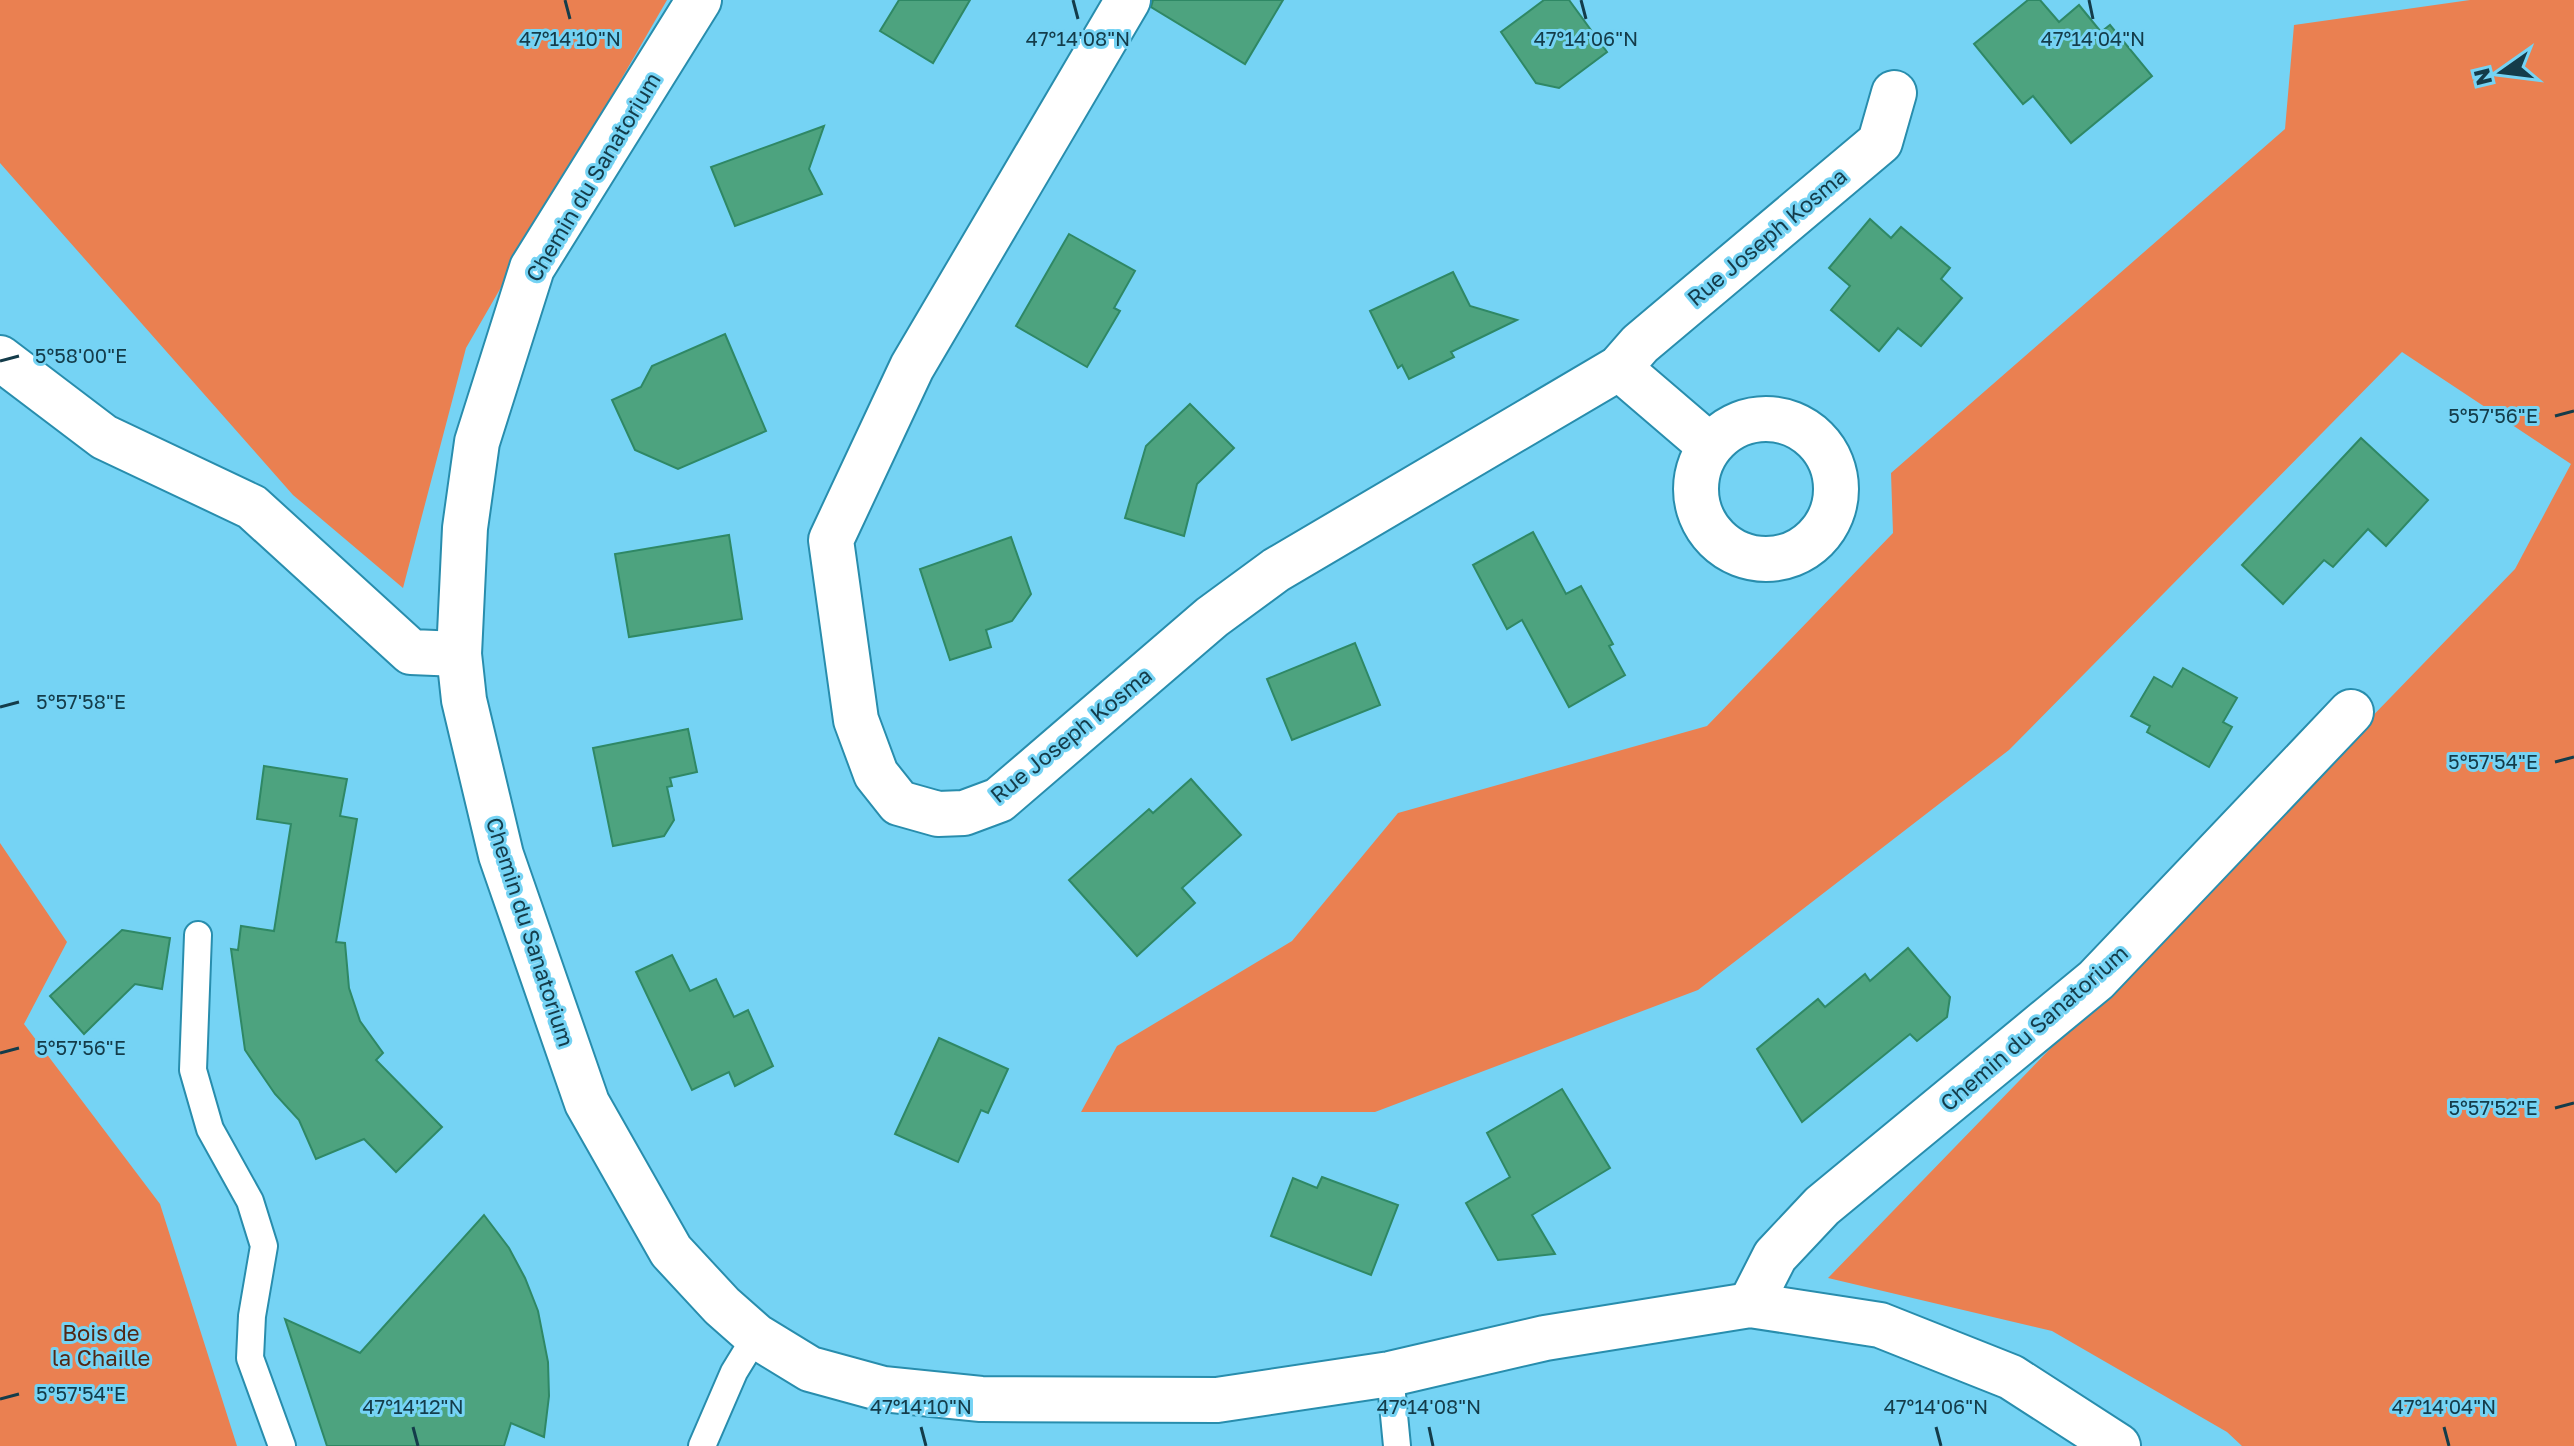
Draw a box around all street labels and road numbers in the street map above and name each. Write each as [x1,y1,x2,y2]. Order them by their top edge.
street label: Chemin du Sanatorium [519,67,666,286]
street label: Rue Joseph Kosma [1681,162,1852,311]
street label: Rue Joseph Kosma [984,661,1157,808]
street label: Chemin du Sanatorium [481,814,580,1050]
street label: Chemin du Sanatorium [1934,939,2133,1116]

